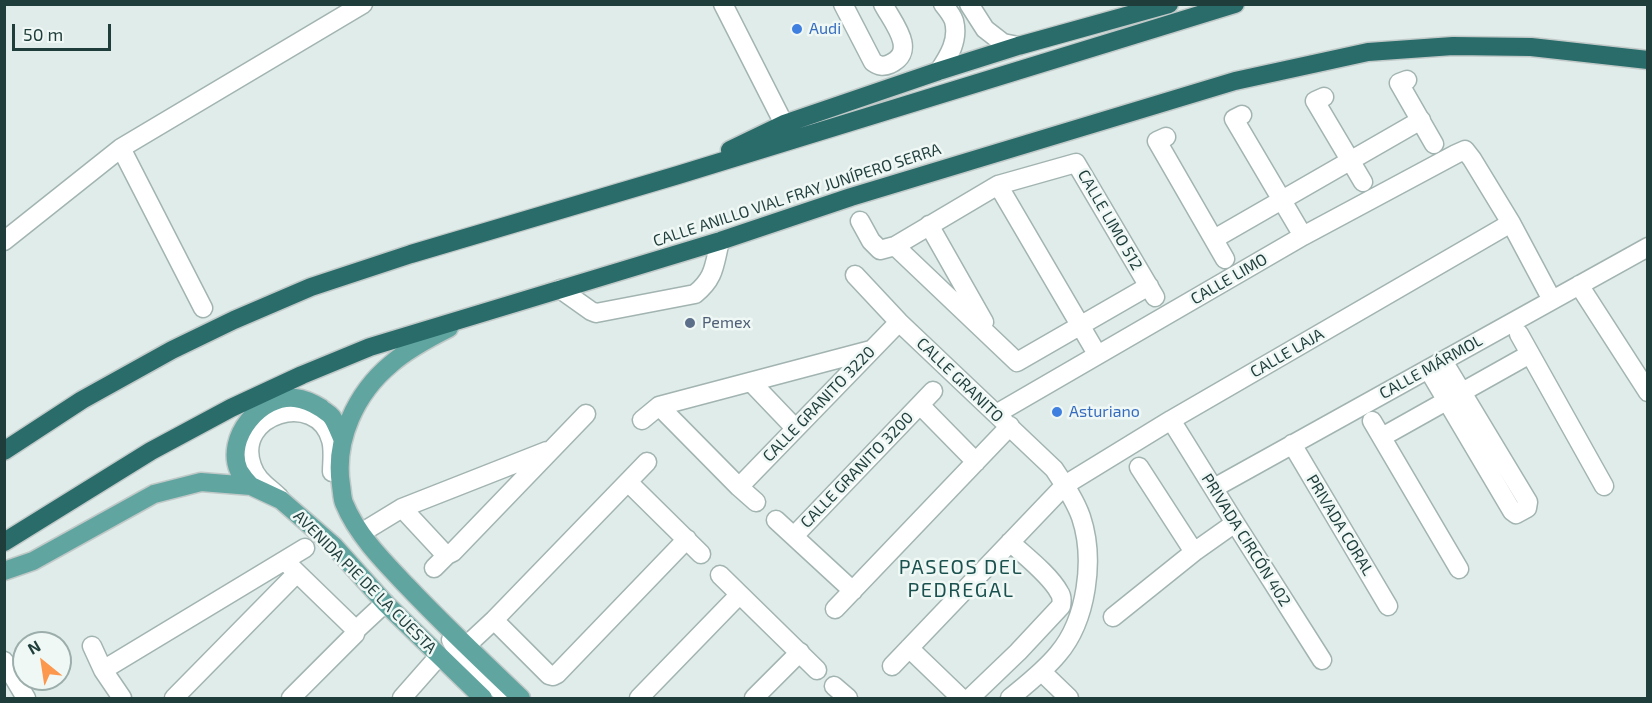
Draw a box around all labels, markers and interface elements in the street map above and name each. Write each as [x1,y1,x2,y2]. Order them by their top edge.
scale bar [15,12,114,50]
place label: Audi [809,19,841,39]
marker: Audi [790,22,804,36]
text: 50 m [23,23,63,45]
street label: CALLE ANILLO VIAL FRAY JUNÍPERO SERRA [651,139,943,251]
street label: CALLE LIMO 512 [1074,166,1146,274]
street label: CALLE LIMO [1187,249,1271,309]
place label: Pemex [702,313,751,333]
marker: Pemex [683,316,697,330]
street label: CALLE LAJA [1247,324,1327,382]
street label: CALLE MÁRMOL [1376,331,1486,403]
street label: CALLE GRANITO [913,334,1007,426]
street label: CALLE GRANITO 3220 [759,342,879,466]
place label: Asturiano [1069,402,1140,422]
marker: Asturiano [1050,405,1064,419]
street label: CALLE GRANITO 3200 [797,408,917,532]
street label: PRIVADA CIRCÓN 402 [1197,470,1295,610]
street label: PRIVADA CORAL [1302,471,1378,579]
street label: AVENIDA PIE DE LA CUESTA [289,506,441,658]
district label: PASEOS DEL PEDREGAL [899,555,1023,602]
north arrow [12,631,72,691]
text: N [24,636,44,658]

